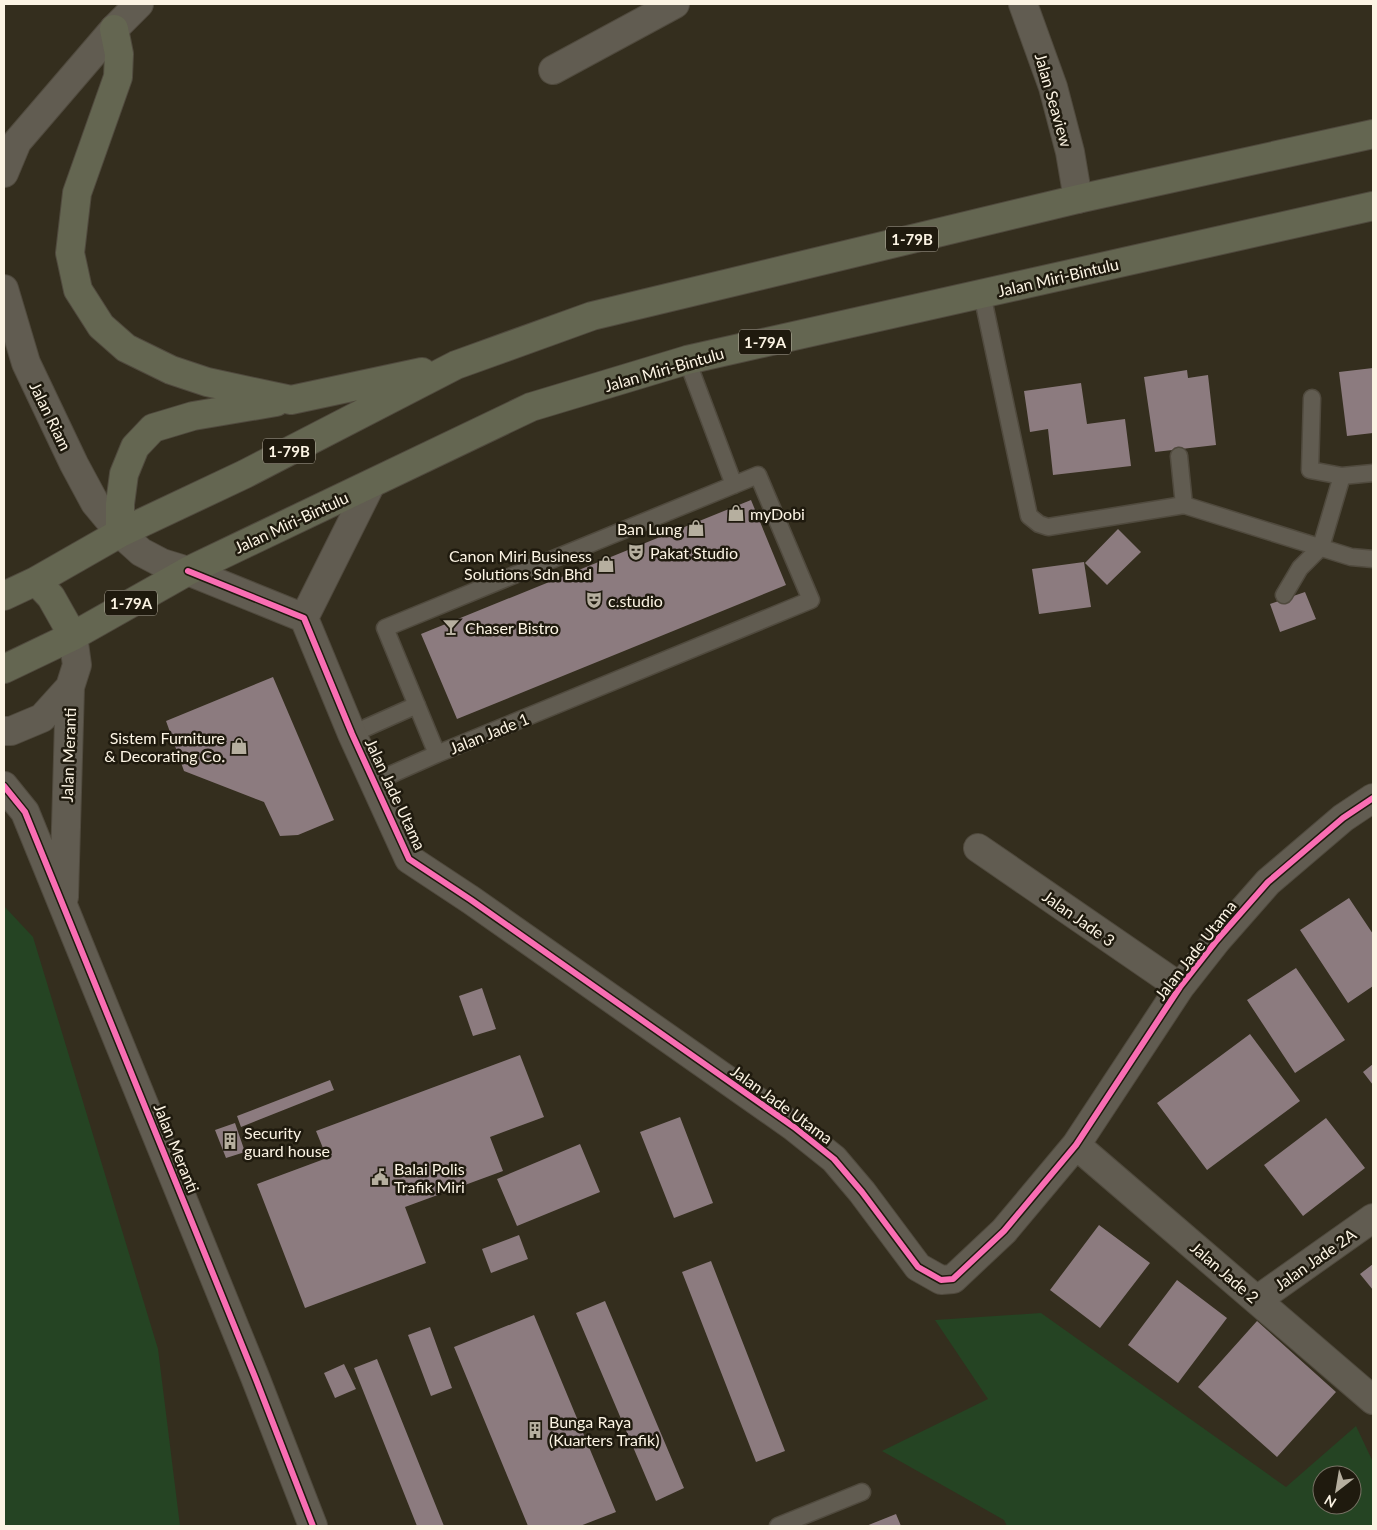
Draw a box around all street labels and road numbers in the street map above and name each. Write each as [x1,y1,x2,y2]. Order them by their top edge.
street label: Jalan Seaview [1031,51,1077,150]
road number: 1-79B [886,226,938,252]
street label: Jalan Miri-Bintulu [996,254,1120,300]
road number: 1-79A [739,330,791,354]
street label: Jalan Miri-Bintulu [602,343,726,395]
street label: Jalan Riam [26,379,76,453]
road number: 1-79B [263,438,315,464]
street label: Jalan Miri-Bintulu [231,487,351,557]
road number: 1-79A [105,590,157,616]
street label: Jalan Meranti [57,707,79,803]
street label: Jalan Jade 1 [447,708,531,758]
street label: Jalan Jade Utama [362,735,430,853]
street label: Jalan Jade 3 [1039,886,1119,950]
street label: Jalan Jade Utama [1150,896,1240,1004]
street label: Jalan Jade Utama [727,1061,837,1147]
street label: Jalan Meranti [150,1101,204,1195]
street label: Jalan Jade 2A [1271,1224,1359,1294]
street label: Jalan Jade 2 [1187,1237,1263,1307]

